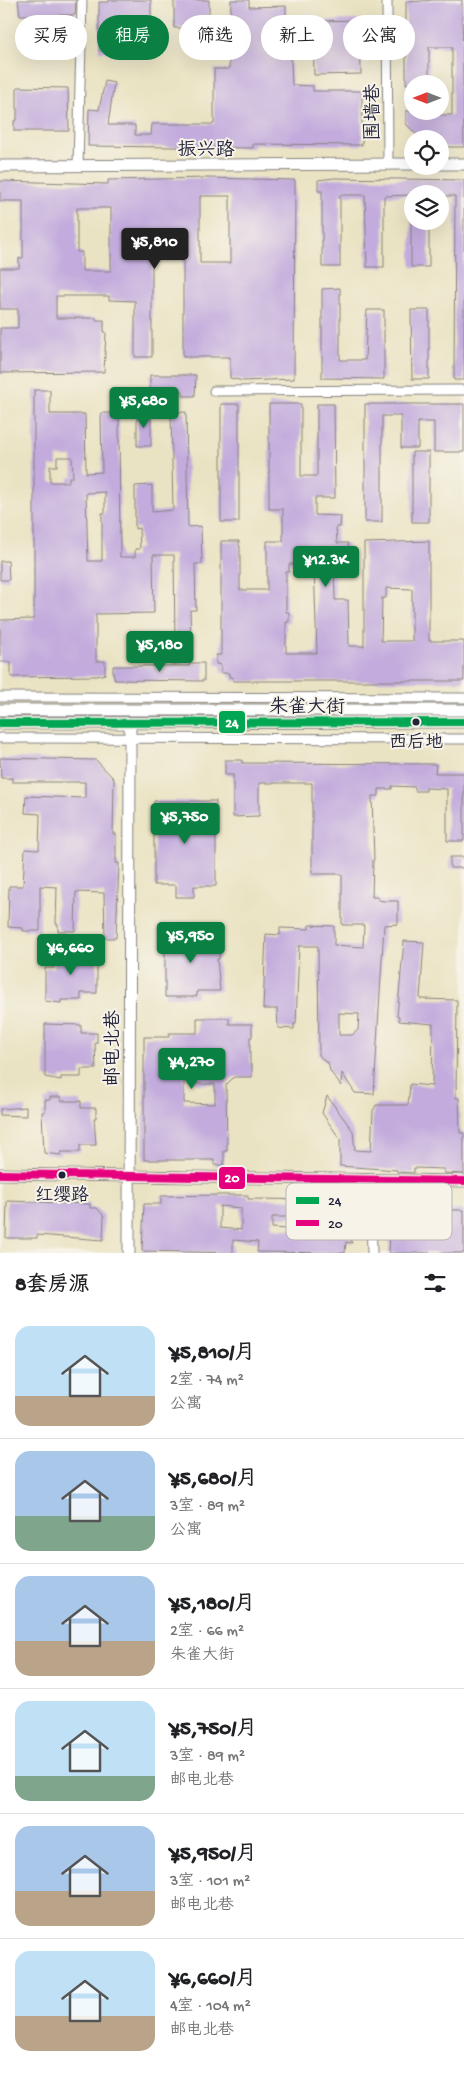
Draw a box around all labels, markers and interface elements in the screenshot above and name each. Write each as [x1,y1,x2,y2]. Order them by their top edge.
chip: 买房 [15,15,87,60]
chip: 租房 [97,15,169,60]
chip: 筛选 [179,15,251,60]
chip: 新上 [261,15,333,60]
chip: 公寓 [343,15,415,60]
north arrow [404,75,449,120]
map controls [404,75,449,230]
street label: 围墙巷 [362,83,386,141]
button: locate [404,130,449,175]
street label: 振兴路 [177,139,235,163]
button: layers [404,185,449,230]
pin: ¥5,810 [114,228,196,270]
text: ¥5,810 [132,234,178,253]
pin: ¥5,680 [103,386,185,429]
text: ¥5,680 [121,393,167,412]
pin: ¥12.3K [285,546,367,588]
text: ¥12.3K [304,552,348,571]
pin: ¥5,180 [119,630,201,673]
text: ¥5,180 [137,637,183,656]
street label: 朱雀大街 [269,696,345,720]
line badge: 24 [218,710,246,734]
text: 24 [225,716,239,733]
marker: 西后地 [411,717,421,727]
place label: 西后地 [389,732,443,754]
pin: ¥5,750 [144,802,226,845]
text: ¥5,750 [162,809,208,828]
pin: ¥5,950 [150,922,232,964]
text: ¥5,950 [168,928,214,947]
pin: ¥6,660 [30,934,112,976]
text: ¥6,660 [48,940,94,959]
street label: 邮电北巷 [102,1010,126,1086]
pin: ¥4,270 [151,1048,233,1090]
text: ¥4,270 [169,1054,215,1073]
line badge: 20 [218,1166,246,1190]
marker: 红缨路 [57,1170,67,1180]
text: 20 [225,1171,239,1188]
legend [286,1183,452,1240]
place label: 红缨路 [35,1185,89,1207]
text: 24 [328,1194,342,1211]
text: 20 [328,1217,343,1234]
icon: filters [421,1269,449,1297]
text: 8套房源 [15,1274,90,1299]
text: ¥5,810/月 [170,1342,255,1367]
icon: home [55,1346,115,1406]
text: 2室 · 74 m² [170,1372,244,1391]
text: 公寓 [170,1396,202,1415]
text: ¥5,680/月 [170,1468,258,1493]
icon: home [55,1471,115,1531]
text: 3室 · 89 m² [170,1498,245,1517]
text: 公寓 [170,1522,202,1541]
text: ¥5,180/月 [170,1593,255,1618]
icon: home [55,1596,115,1656]
text: 2室 · 66 m² [170,1623,244,1642]
text: 朱雀大街 [170,1647,234,1666]
text: ¥5,750/月 [170,1718,257,1743]
icon: home [55,1721,115,1781]
text: 3室 · 89 m² [170,1748,245,1767]
text: 邮电北巷 [170,1772,234,1791]
text: ¥5,950/月 [170,1843,257,1868]
icon: home [55,1846,115,1906]
text: 3室 · 101 m² [170,1873,250,1892]
text: 邮电北巷 [170,1897,234,1916]
text: ¥6,660/月 [170,1968,256,1993]
icon: home [55,1971,115,2031]
text: 4室 · 104 m² [170,1998,251,2017]
text: 邮电北巷 [170,2022,234,2041]

